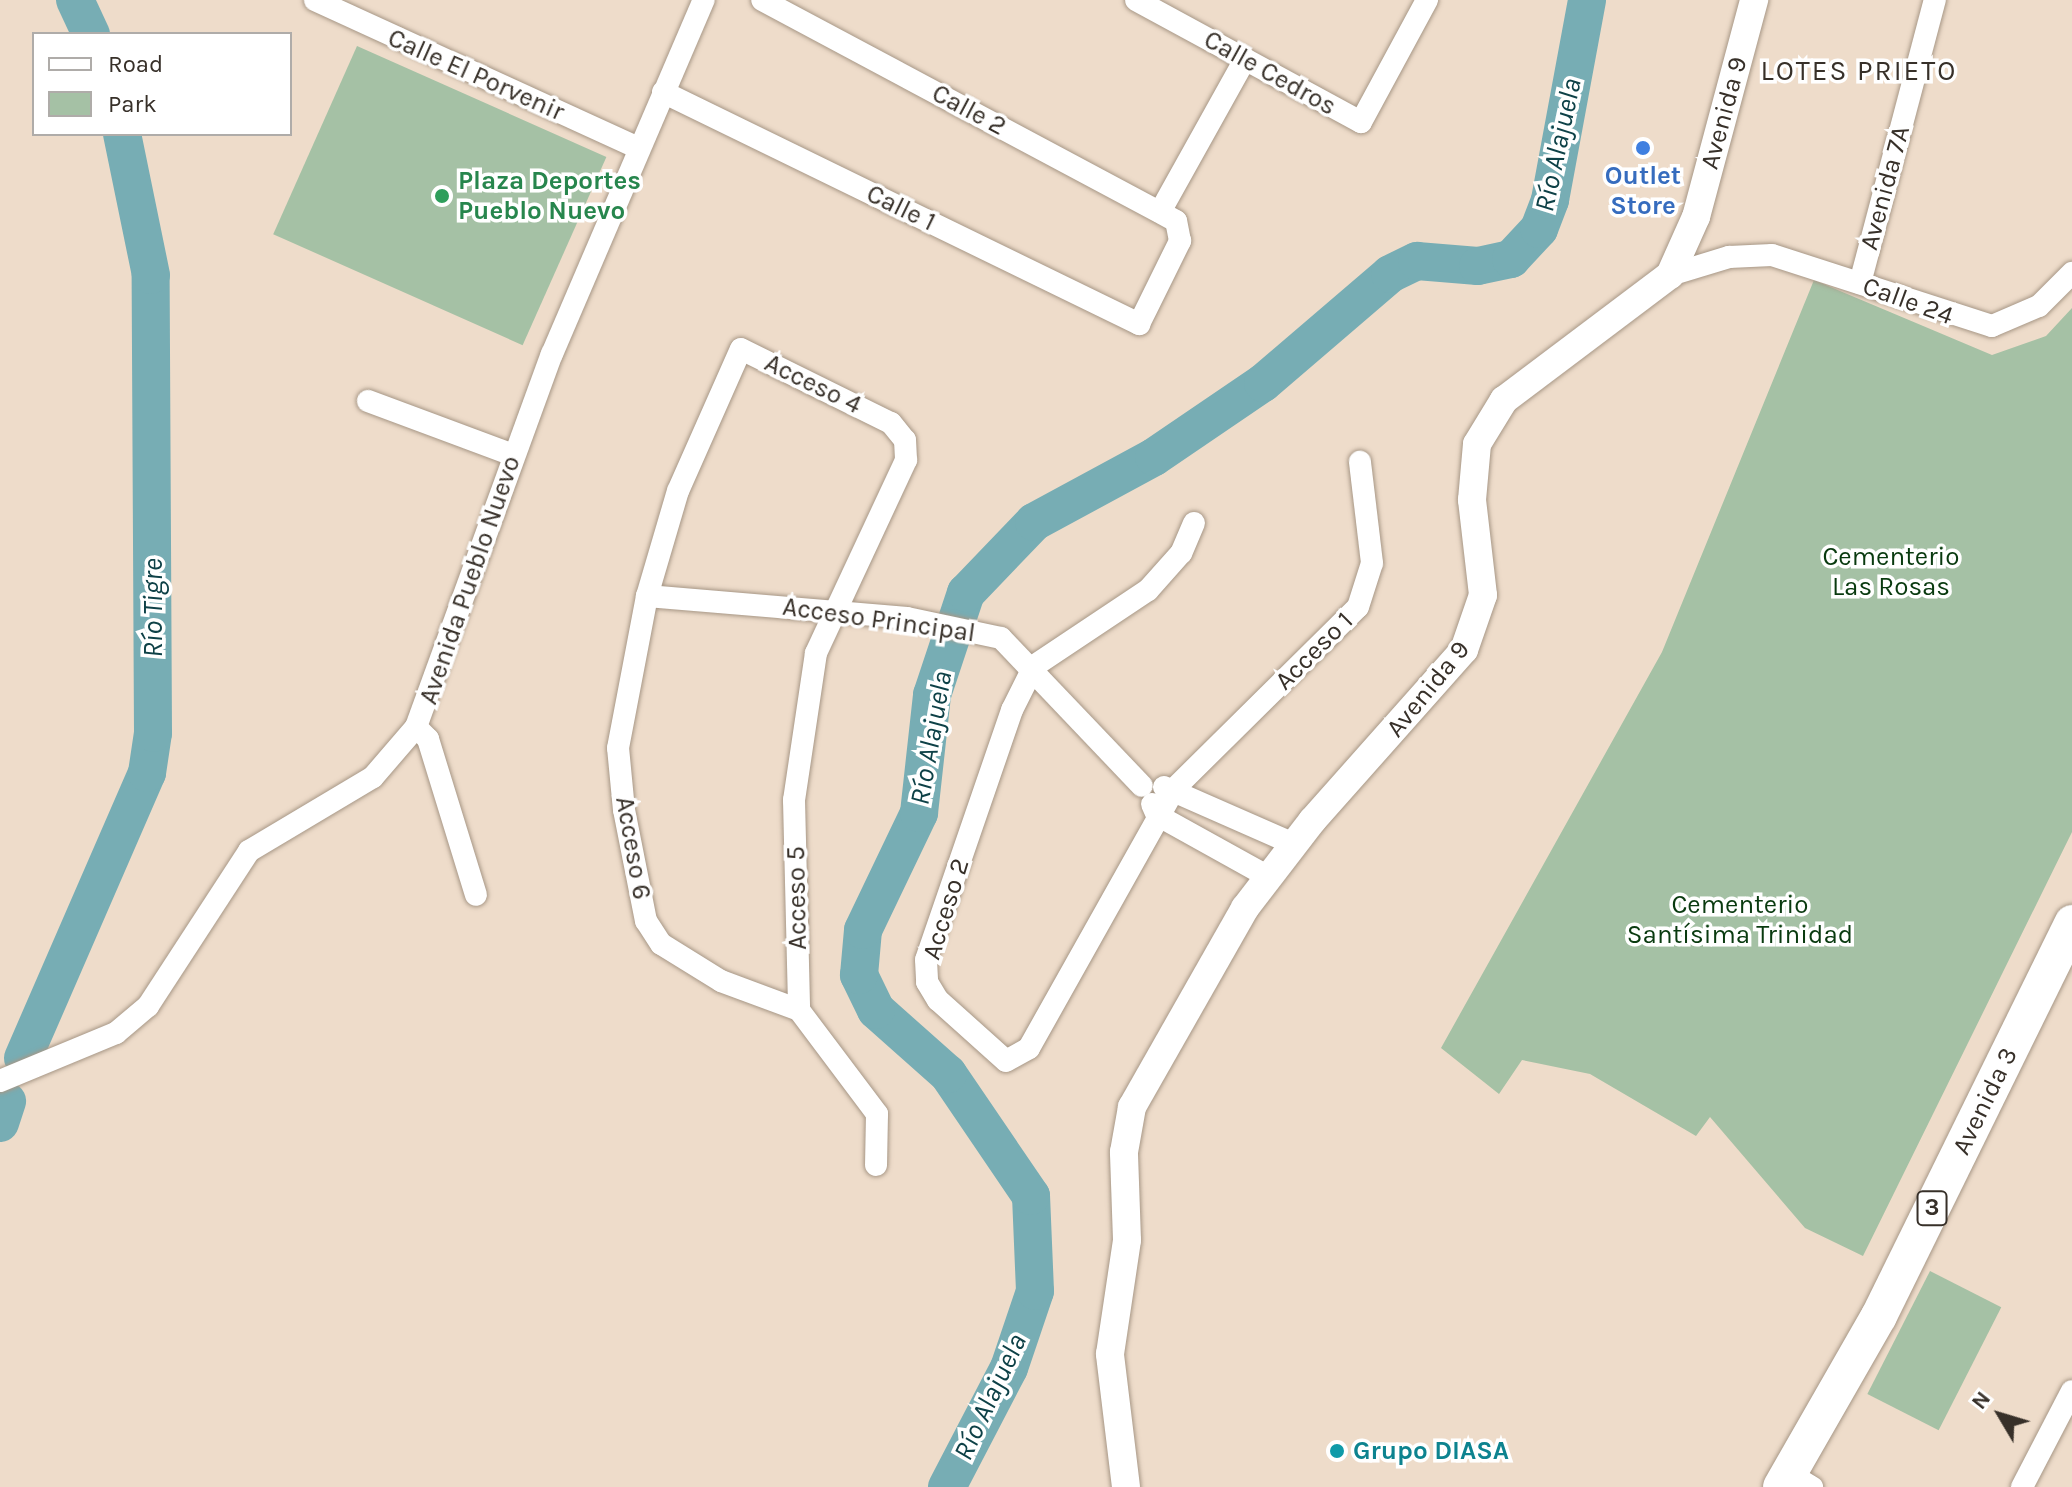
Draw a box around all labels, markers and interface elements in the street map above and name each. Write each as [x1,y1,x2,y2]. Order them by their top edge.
street label: Calle El Porvenir [383,22,569,128]
street label: Calle Cedros [1198,24,1342,122]
legend [32,32,292,136]
text: Road [108,50,163,78]
street label: Avenida 9 [1694,53,1754,173]
district label: LOTES PRIETO [1761,54,1957,88]
water label: Río Alajuela [1527,75,1589,215]
street label: Calle 2 [927,78,1011,142]
text: Park [108,90,157,118]
street label: Avenida 7A [1853,123,1917,253]
marker: Outlet Store [1634,139,1652,157]
place label: Outlet Store [1605,160,1681,222]
place label: Plaza Deportes Pueblo Nuevo [458,165,641,226]
street label: Calle 1 [861,178,941,238]
marker: Plaza Deportes Pueblo Nuevo [433,187,451,205]
street label: Calle 24 [1859,270,1957,332]
street label: Acceso 4 [760,347,866,421]
street label: Avenida Pueblo Nuevo [413,452,527,708]
park label: Cementerio Las Rosas [1822,541,1960,602]
water label: Río Tigre [136,558,170,658]
street label: Acceso Principal [781,591,977,649]
street label: Acceso 1 [1268,605,1360,697]
street label: Avenida 9 [1380,634,1476,744]
water label: Río Alajuela [903,668,959,808]
street label: Acceso 6 [609,794,657,902]
street label: Acceso 5 [780,846,814,950]
street label: Acceso 2 [916,855,976,963]
park label: Cementerio Santísima Trinidad [1627,889,1853,950]
street label: Avenida 3 [1946,1042,2024,1160]
road number: 3 [1916,1188,1948,1228]
water label: Río Alajuela [946,1328,1034,1466]
north arrow [1960,1375,2040,1455]
text: N [1966,1386,1996,1414]
place label: Grupo DIASA [1353,1435,1509,1467]
marker: Grupo DIASA [1328,1442,1346,1460]

